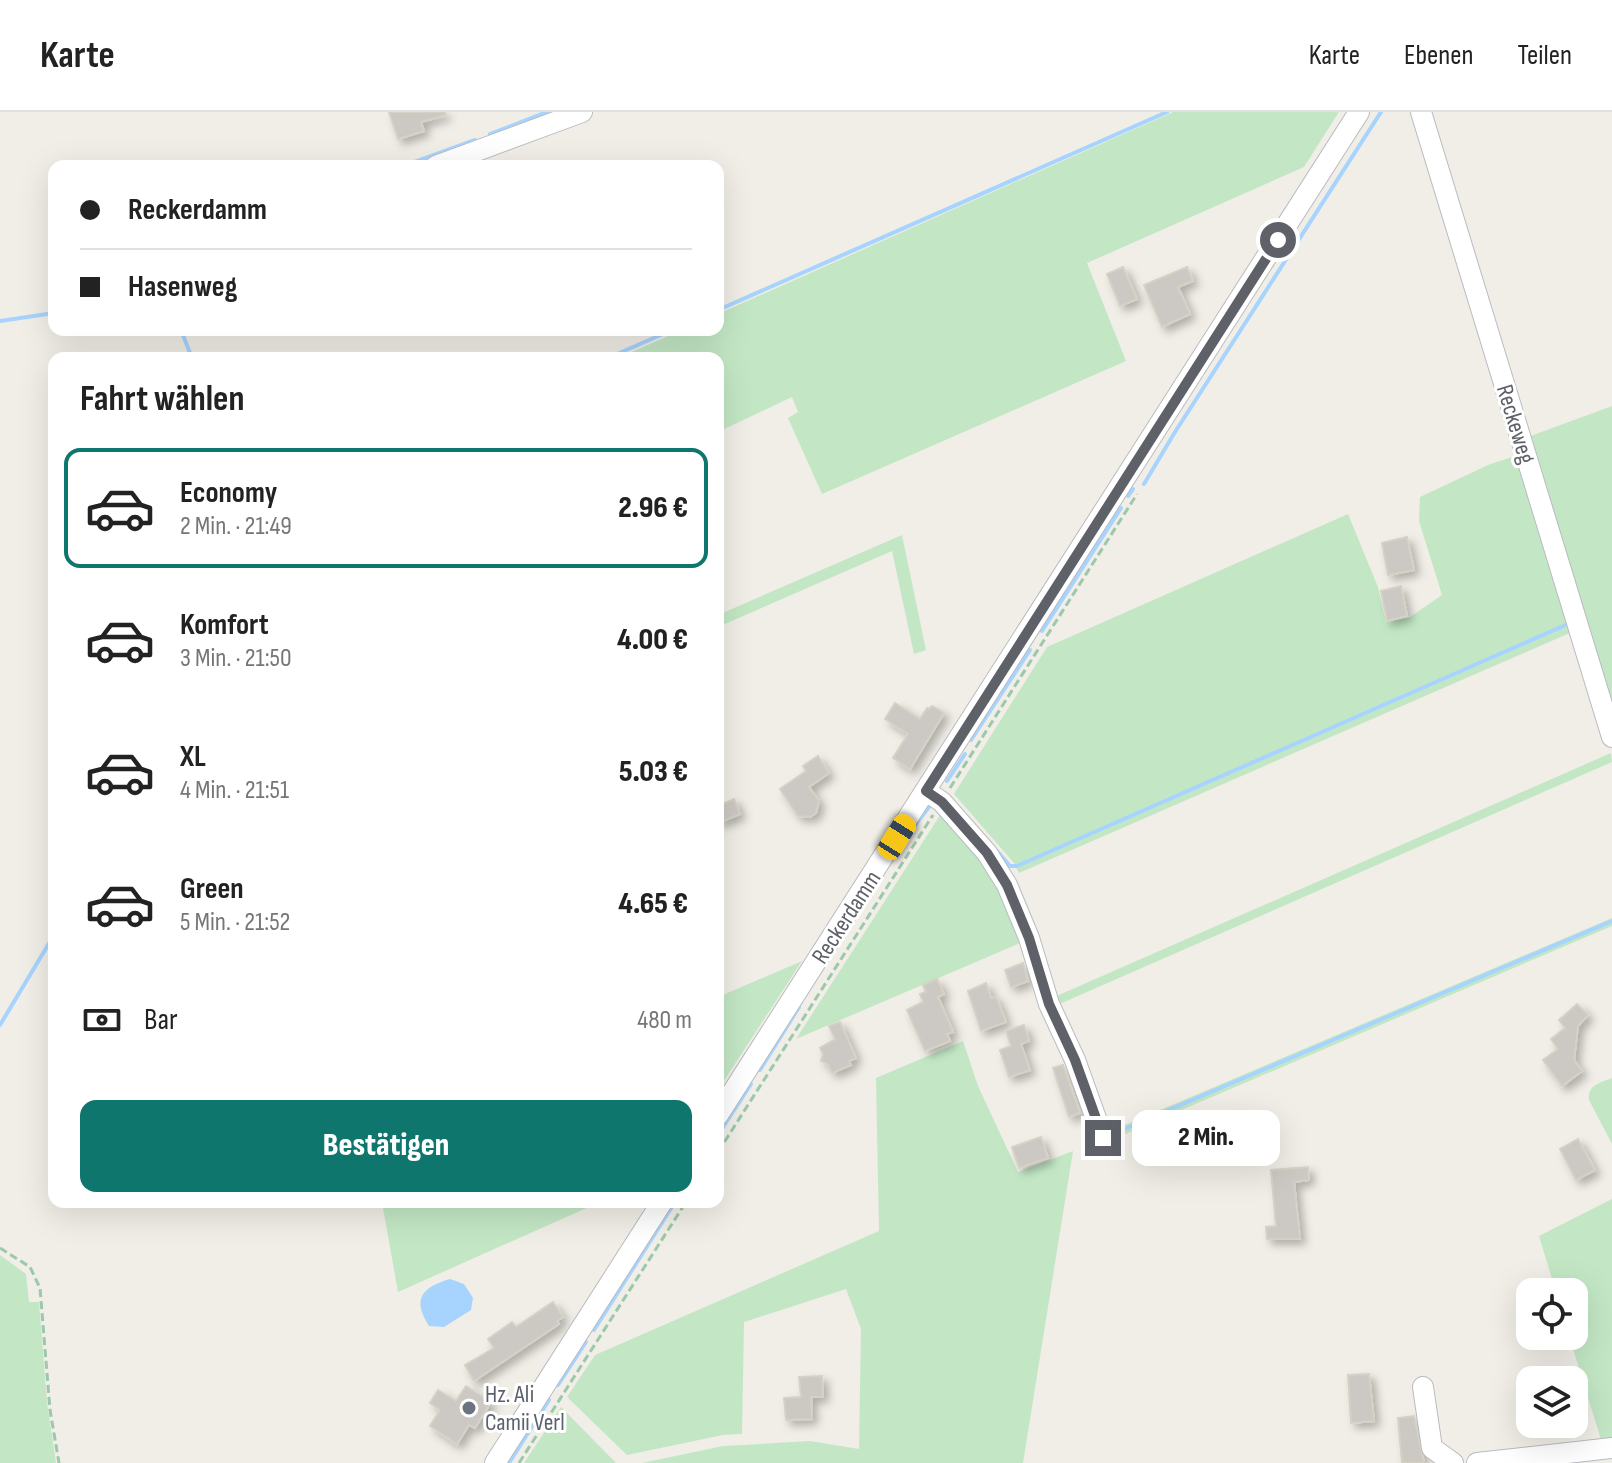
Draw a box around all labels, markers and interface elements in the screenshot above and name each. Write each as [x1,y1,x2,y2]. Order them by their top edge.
text: Karte [40,33,115,78]
text: Karte [1309,39,1360,72]
text: Ebenen [1404,39,1474,72]
text: Teilen [1518,39,1572,72]
text: Reckerdamm [128,192,267,228]
route start [1260,222,1296,258]
text: Hasenweg [128,269,237,305]
text: Fahrt wählen [80,378,244,421]
street label: Reckeweg [1490,381,1541,467]
icon: car [84,472,156,544]
text: Economy [180,475,277,511]
text: 2.96 € [618,490,688,526]
text: 2 Min. · 21:49 [180,511,292,542]
icon: car [84,604,156,676]
text: Komfort [180,607,269,643]
text: 4.00 € [617,622,688,658]
text: 3 Min. · 21:50 [180,643,292,674]
icon: car [84,736,156,808]
text: XL [180,739,206,775]
text: 5.03 € [619,754,688,790]
text: 4 Min. · 21:51 [180,775,289,806]
car [874,810,920,864]
street label: Reckerdamm [806,865,887,969]
icon: car [84,868,156,940]
text: Green [180,871,244,907]
text: 4.65 € [618,886,688,922]
text: 5 Min. · 21:52 [180,907,290,938]
icon: cash [80,998,124,1042]
text: Bar [144,1002,178,1038]
text: 480 m [637,1005,692,1036]
button: Bestätigen [80,1100,692,1192]
callout: 2 Min. [1131,1110,1279,1166]
route end [1085,1120,1121,1156]
text: 2 Min. [1178,1122,1234,1153]
map controls [1516,1278,1588,1438]
button: locate [1516,1278,1588,1350]
button: layers [1516,1366,1588,1438]
place label: Hz. Ali Camii Verl [485,1380,565,1437]
marker: Hz. Ali Camii Verl [460,1399,478,1417]

